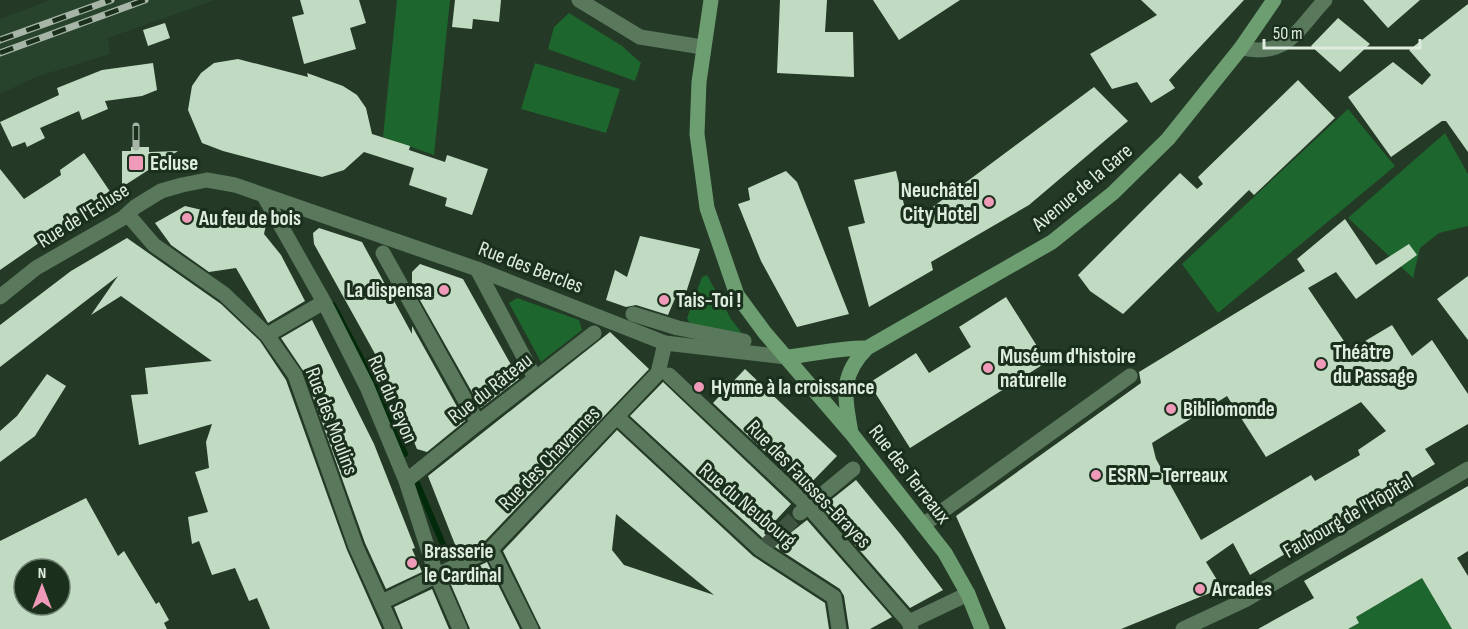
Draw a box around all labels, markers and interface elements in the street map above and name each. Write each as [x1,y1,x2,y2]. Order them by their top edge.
scale bar [1264,12,1420,50]
text: 50 m [1273,23,1303,44]
street label: Avenue de la Gare [1026,138,1138,237]
place label: Ecluse [150,151,198,176]
marker: Ecluse [127,154,145,172]
street label: Rue de l'Ecluse [33,177,134,253]
place label: Neuchâtel City Hotel [901,178,977,227]
marker: Neuchâtel City Hotel [982,195,996,209]
place label: Au feu de bois [198,206,301,231]
marker: Au feu de bois [180,211,194,225]
street label: Rue des Bercles [475,236,587,299]
place label: La dispensa [346,278,432,303]
marker: La dispensa [437,283,451,297]
place label: Tais-Toi ! [676,288,741,313]
marker: Tais-Toi ! [657,293,671,307]
place label: Théâtre du Passage [1333,340,1415,389]
place label: Muséum d'histoire naturelle [1000,344,1136,393]
street label: Rue du Râteau [443,348,537,429]
street label: Rue du Seyon [362,351,423,447]
marker: Théâtre du Passage [1314,357,1328,371]
marker: Muséum d'histoire naturelle [981,361,995,375]
street label: Rue des Moulins [300,364,363,478]
place label: Hymne à la croissance [711,375,875,400]
marker: Hymne à la croissance [692,380,706,394]
place label: Bibliomonde [1183,397,1275,422]
street label: Rue des Chavannes [493,401,605,516]
marker: Bibliomonde [1164,402,1178,416]
street label: Rue des Fausses-Brayes [741,415,876,554]
street label: Rue des Terreaux [863,420,956,529]
street label: Rue du Neubourg [694,458,801,553]
place label: ESRN - Terreaux [1108,463,1228,488]
marker: ESRN - Terreaux [1089,468,1103,482]
street label: Faubourg de l'Hôpital [1279,469,1418,564]
place label: Brasserie le Cardinal [424,539,502,588]
marker: Brasserie le Cardinal [405,556,419,570]
north arrow [12,557,72,617]
text: N [38,564,46,583]
place label: Arcades [1211,577,1272,602]
marker: Arcades [1193,582,1207,596]

